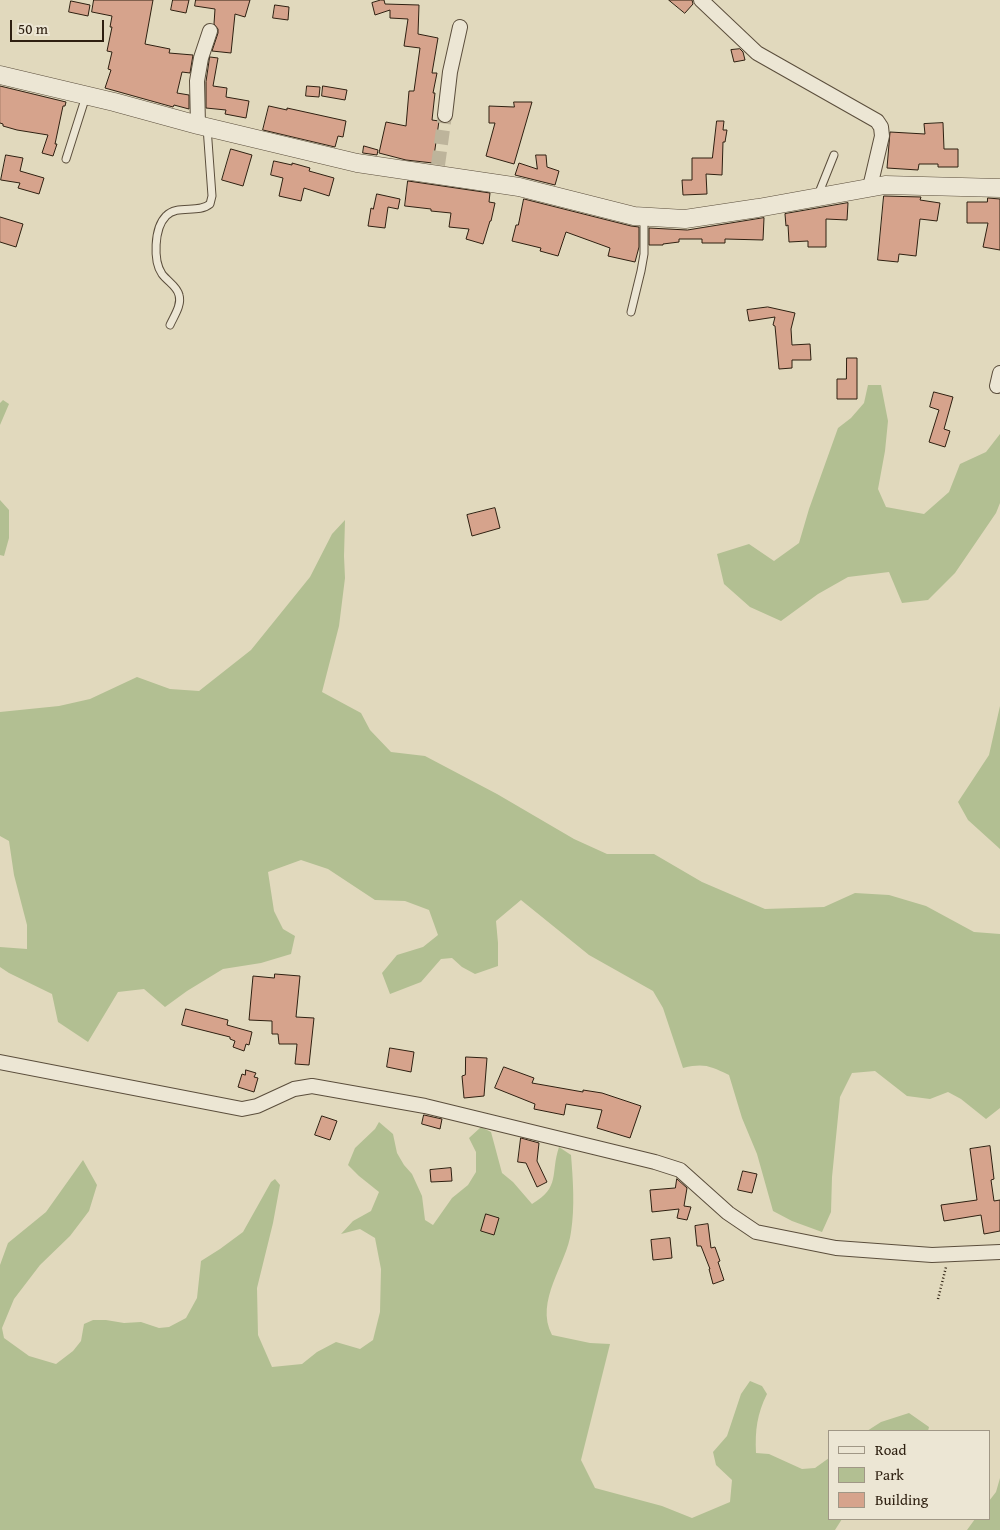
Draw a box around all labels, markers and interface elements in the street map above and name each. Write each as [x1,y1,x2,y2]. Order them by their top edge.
scale bar [12,10,106,42]
text: 50 m [18,18,48,39]
legend [828,1430,990,1520]
text: Road [875,1439,906,1460]
text: Park [875,1464,904,1485]
text: Building [875,1489,928,1510]

